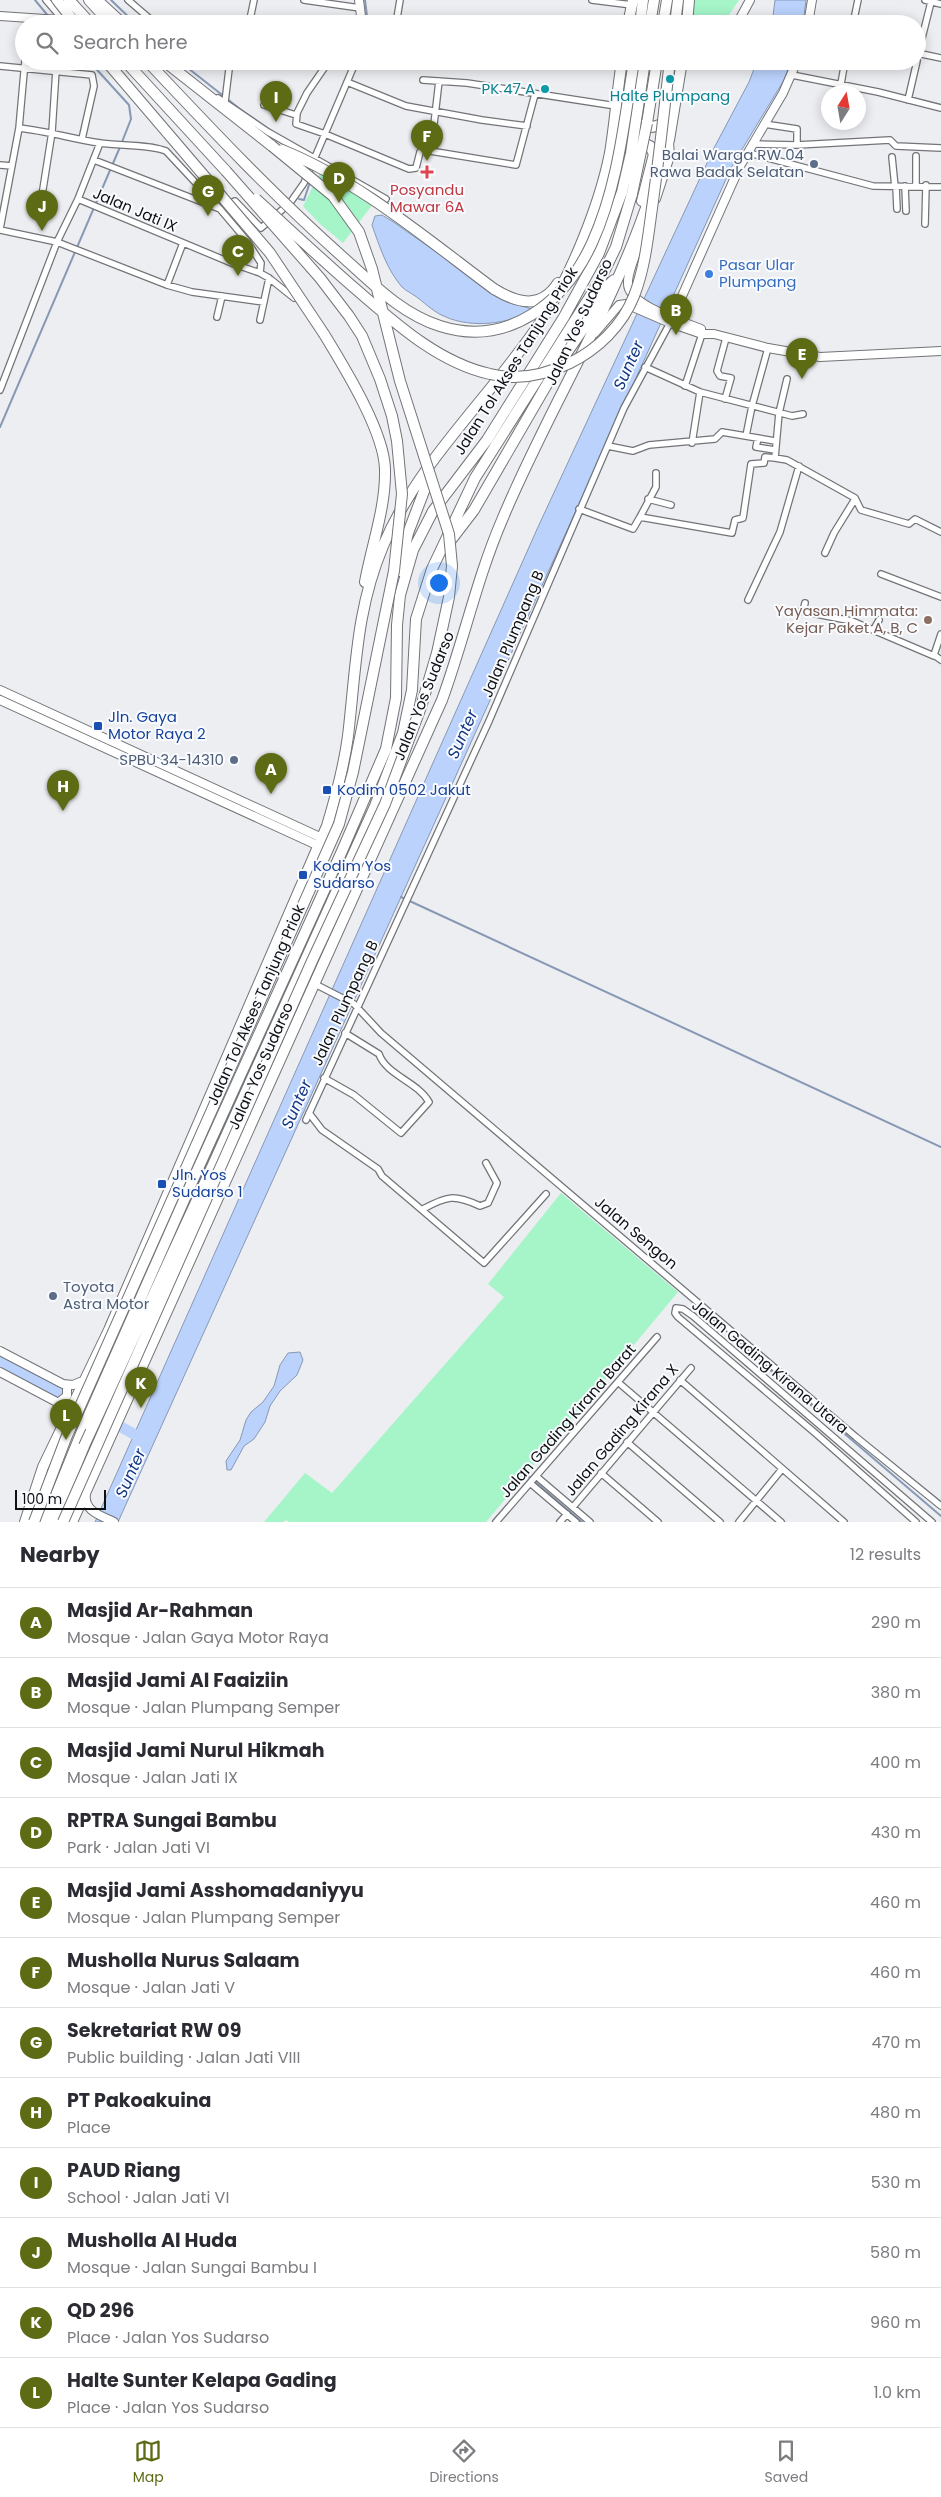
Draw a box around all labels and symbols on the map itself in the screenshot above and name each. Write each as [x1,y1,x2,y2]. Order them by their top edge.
marker: Halte Plumpang [664,73,676,85]
place label: PK 47 A [482,78,535,99]
pin: I [260,81,292,122]
marker: PK 47 A [539,83,551,95]
place label: Halte Plumpang [610,85,730,106]
north arrow [821,85,866,130]
pin: F [411,120,443,161]
place label: Balai Warga RW 04 Rawa Badak Selatan [650,144,804,182]
marker: Balai Warga RW 04 Rawa Badak Selatan [808,158,820,170]
pin: D [323,162,355,203]
marker: Posyandu Mawar 6A [420,165,434,179]
pin: G [192,175,224,216]
place label: Posyandu Mawar 6A [390,179,464,217]
street label: Jalan Jati IX [90,182,181,237]
pin: J [26,190,58,231]
pin: C [222,235,254,276]
place label: Pasar Ular Plumpang [719,254,796,292]
street label: Jalan Yos Sudarso [540,255,617,389]
street label: Jalan Tol Akses Tanjung Priok [449,263,582,459]
marker: Pasar Ular Plumpang [703,268,715,280]
pin: B [660,294,692,335]
water label: Sunter [607,336,650,393]
pin: E [786,338,818,379]
street label: Jalan Plumpang B [476,567,549,701]
your location [426,570,452,596]
place label: Yayasan Himmata: Kejar Paket A, B, C [775,600,918,638]
marker: Yayasan Himmata: Kejar Paket A, B, C [922,614,934,626]
street label: Jalan Yos Sudarso [388,628,459,763]
water label: Sunter [441,705,484,762]
place label: Jln. Gaya Motor Raya 2 [108,706,206,744]
marker: Jln. Gaya Motor Raya 2 [92,720,104,732]
place label: SPBU 34-14310 [119,749,224,770]
pin: A [255,753,287,794]
marker: SPBU 34-14310 [228,754,240,766]
pin: H [47,770,79,811]
place label: Kodim 0502 Jakut [337,779,471,800]
marker: Kodim 0502 Jakut [321,784,333,796]
place label: Kodim Yos Sudarso [313,855,391,893]
marker: Kodim Yos Sudarso [297,869,309,881]
street label: Jalan Tol Akses Tanjung Priok [202,901,310,1109]
street label: Jalan Plumpang B [306,937,383,1069]
street label: Jalan Yos Sudarso [223,999,298,1133]
water label: Sunter [275,1075,318,1132]
place label: Jln. Yos Sudarso 1 [172,1164,243,1202]
marker: Jln. Yos Sudarso 1 [156,1178,168,1190]
street label: Jalan Sengon [590,1192,682,1274]
place label: Toyota Astra Motor [63,1276,150,1314]
marker: Toyota Astra Motor [47,1290,59,1302]
street label: Jalan Gading Kirana Utara [688,1295,853,1438]
street label: Jalan Gading Kirana Barat [495,1339,640,1502]
street label: Jalan Gading Kirana X [560,1359,683,1500]
pin: K [125,1367,157,1408]
pin: L [50,1399,82,1440]
water label: Sunter [109,1444,152,1501]
scale bar [15,1487,106,1510]

